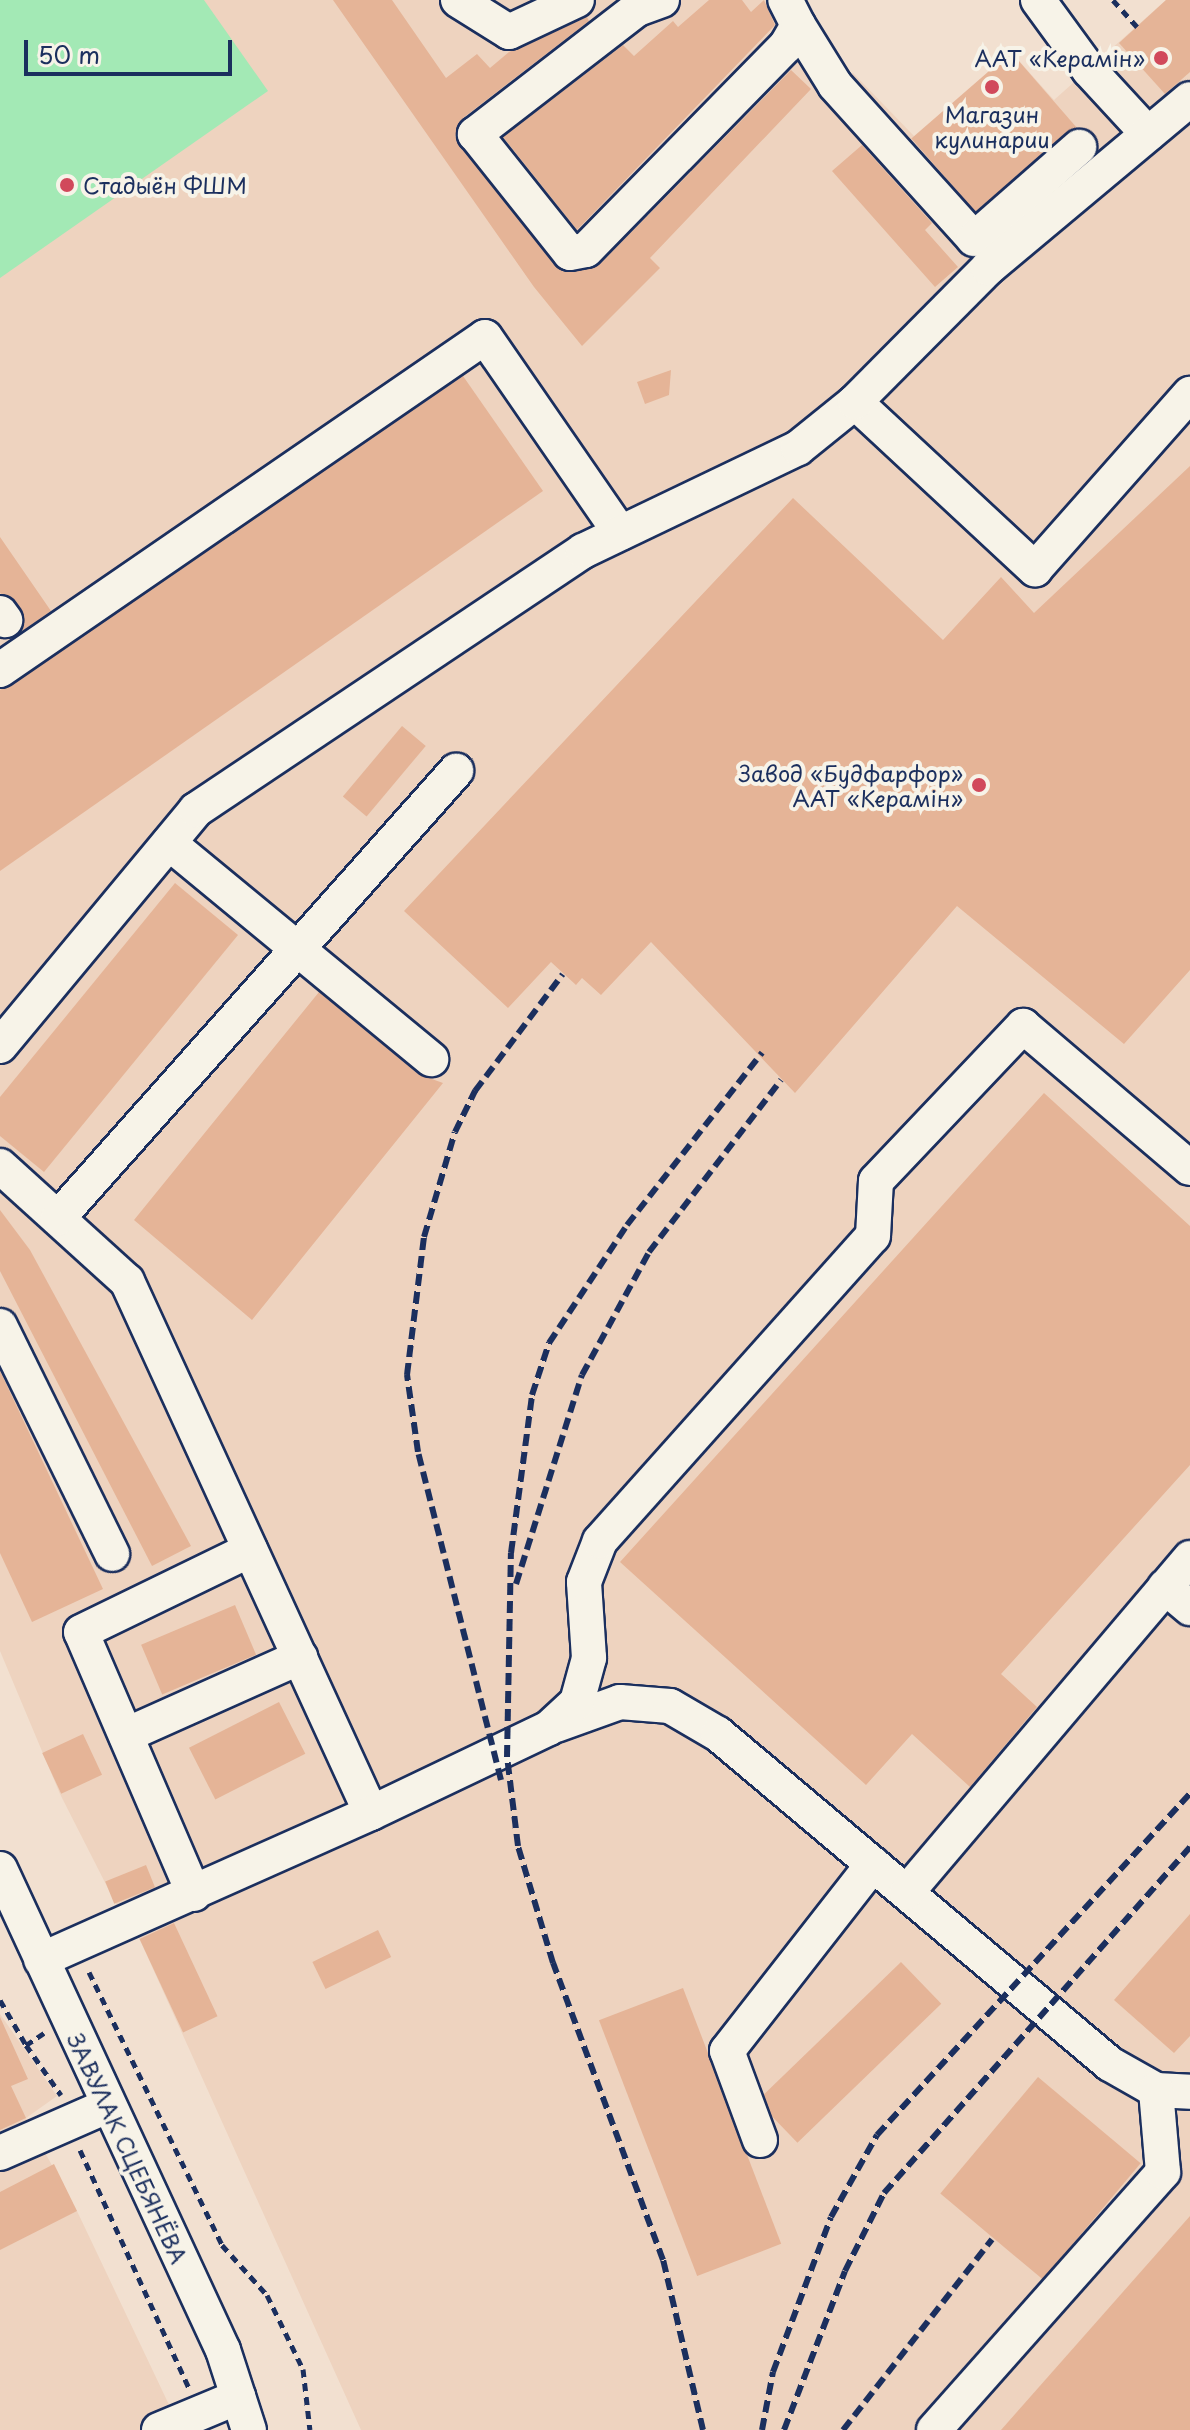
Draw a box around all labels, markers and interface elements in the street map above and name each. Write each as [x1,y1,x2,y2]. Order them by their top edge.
scale bar [28,24,236,74]
text: 50 m [38,36,100,72]
place label: ААТ «Керамін» [976,45,1145,71]
marker: ААТ «Керамін» [1152,49,1170,67]
marker: Магазин кулинарии [983,78,1001,96]
place label: Магазин кулинарии [934,100,1050,152]
place label: Стадыён ФШМ [83,172,248,198]
marker: Стадыён ФШМ [58,176,76,194]
place label: Завод «Будфарфор» ААТ «Керамін» [739,759,963,810]
marker: Завод «Будфарфор» ААТ «Керамін» [970,776,988,794]
street label: ЗАВУЛАК СЦЕБЯНЁВА [62,2027,194,2269]

